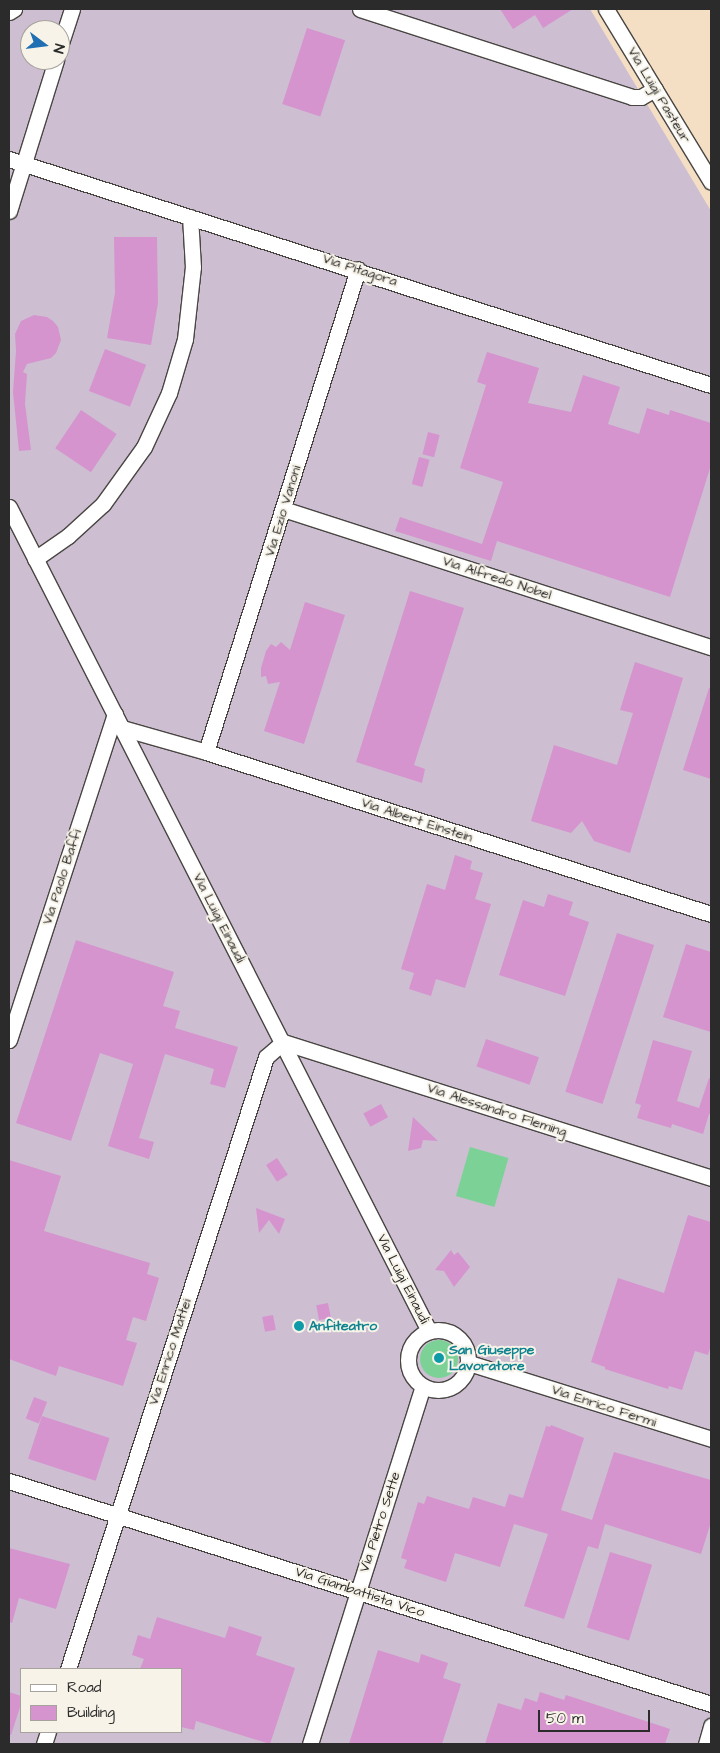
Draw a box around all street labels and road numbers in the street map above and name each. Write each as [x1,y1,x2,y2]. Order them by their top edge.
street label: Via Luigi Pasteur [624,44,694,146]
street label: Via Pitagora [321,250,399,290]
street label: Via Ezio Vanoni [261,463,305,559]
street label: Via Alfredo Nobel [441,552,553,604]
street label: Via Albert Einstein [359,794,475,846]
street label: Via Paolo Baffi [39,827,85,927]
street label: Via Luigi Einaudi [189,870,249,966]
street label: Via Alessandro Fleming [425,1080,569,1140]
street label: Via Luigi Einaudi [373,1231,433,1327]
street label: Via Enrico Mattei [145,1297,195,1407]
street label: Via Enrico Fermi [550,1381,658,1431]
street label: Via Pietro Sette [356,1470,404,1574]
street label: Via Giambattista Vico [293,1563,427,1621]

